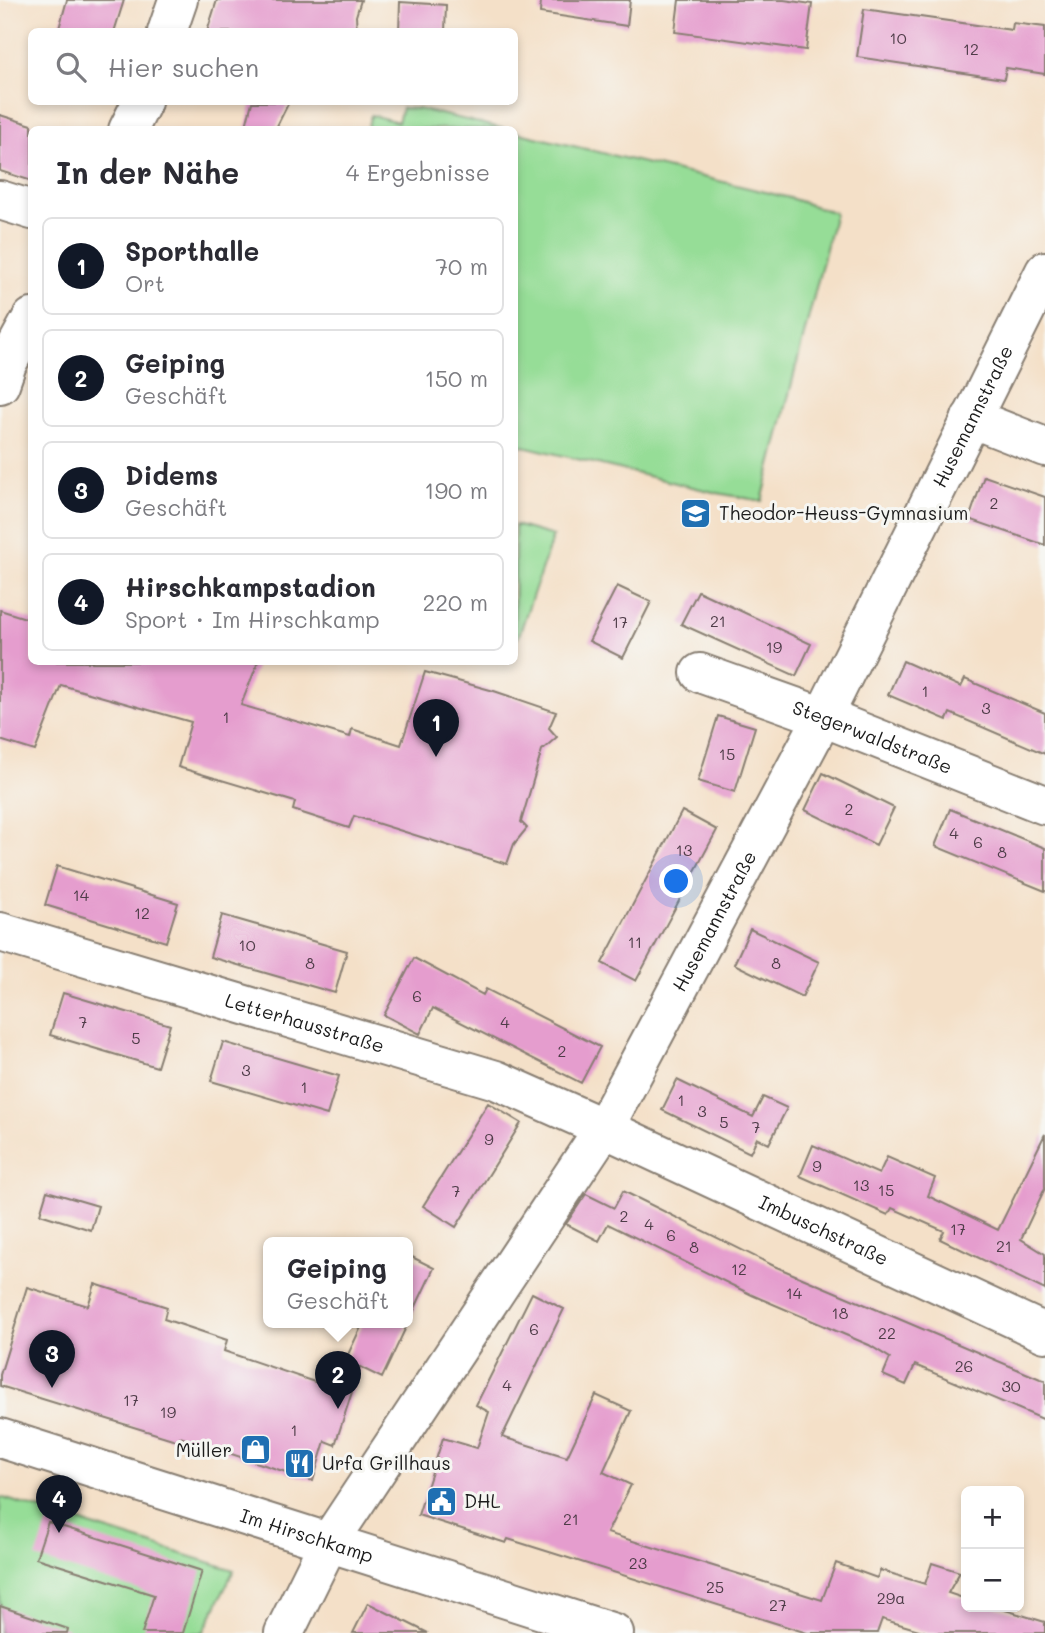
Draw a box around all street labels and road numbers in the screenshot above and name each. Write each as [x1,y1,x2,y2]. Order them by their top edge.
street label: Husemannstraße [926,341,1018,492]
street label: Stegerwaldstraße [789,694,956,779]
street label: Husemannstraße [666,846,761,995]
street label: Letterhausstraße [222,987,387,1058]
street label: Imbuschstraße [755,1189,893,1270]
street label: Im Hirschkamp [237,1502,377,1568]

